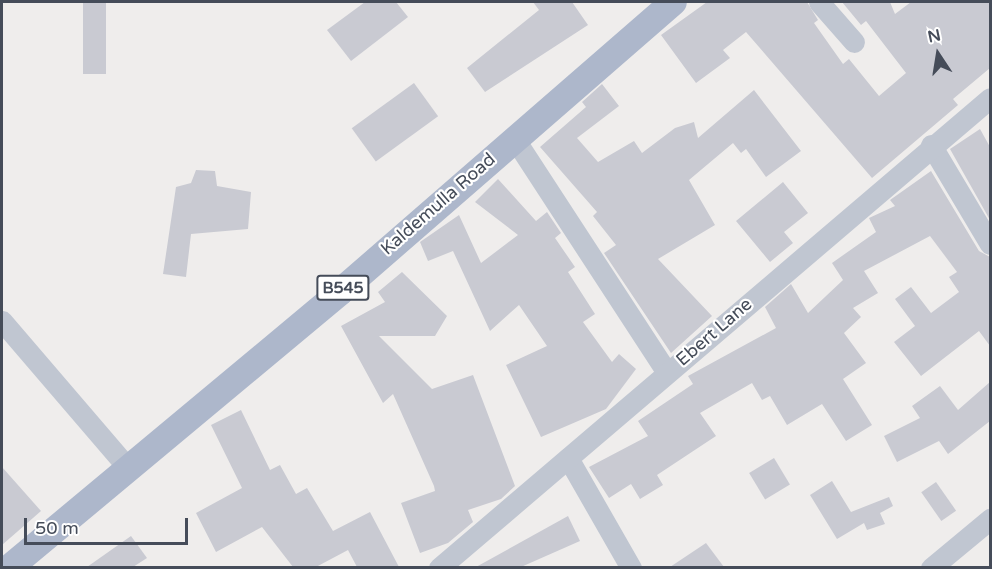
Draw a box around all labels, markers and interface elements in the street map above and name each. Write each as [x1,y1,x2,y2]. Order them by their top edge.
north arrow [908,24,968,84]
text: N [926,25,943,48]
street label: Kaldemulla Road [376,148,500,260]
road number: B545 [316,275,370,301]
street label: Ebert Lane [672,293,756,371]
scale bar [27,506,190,544]
text: 50 m [35,517,79,539]

